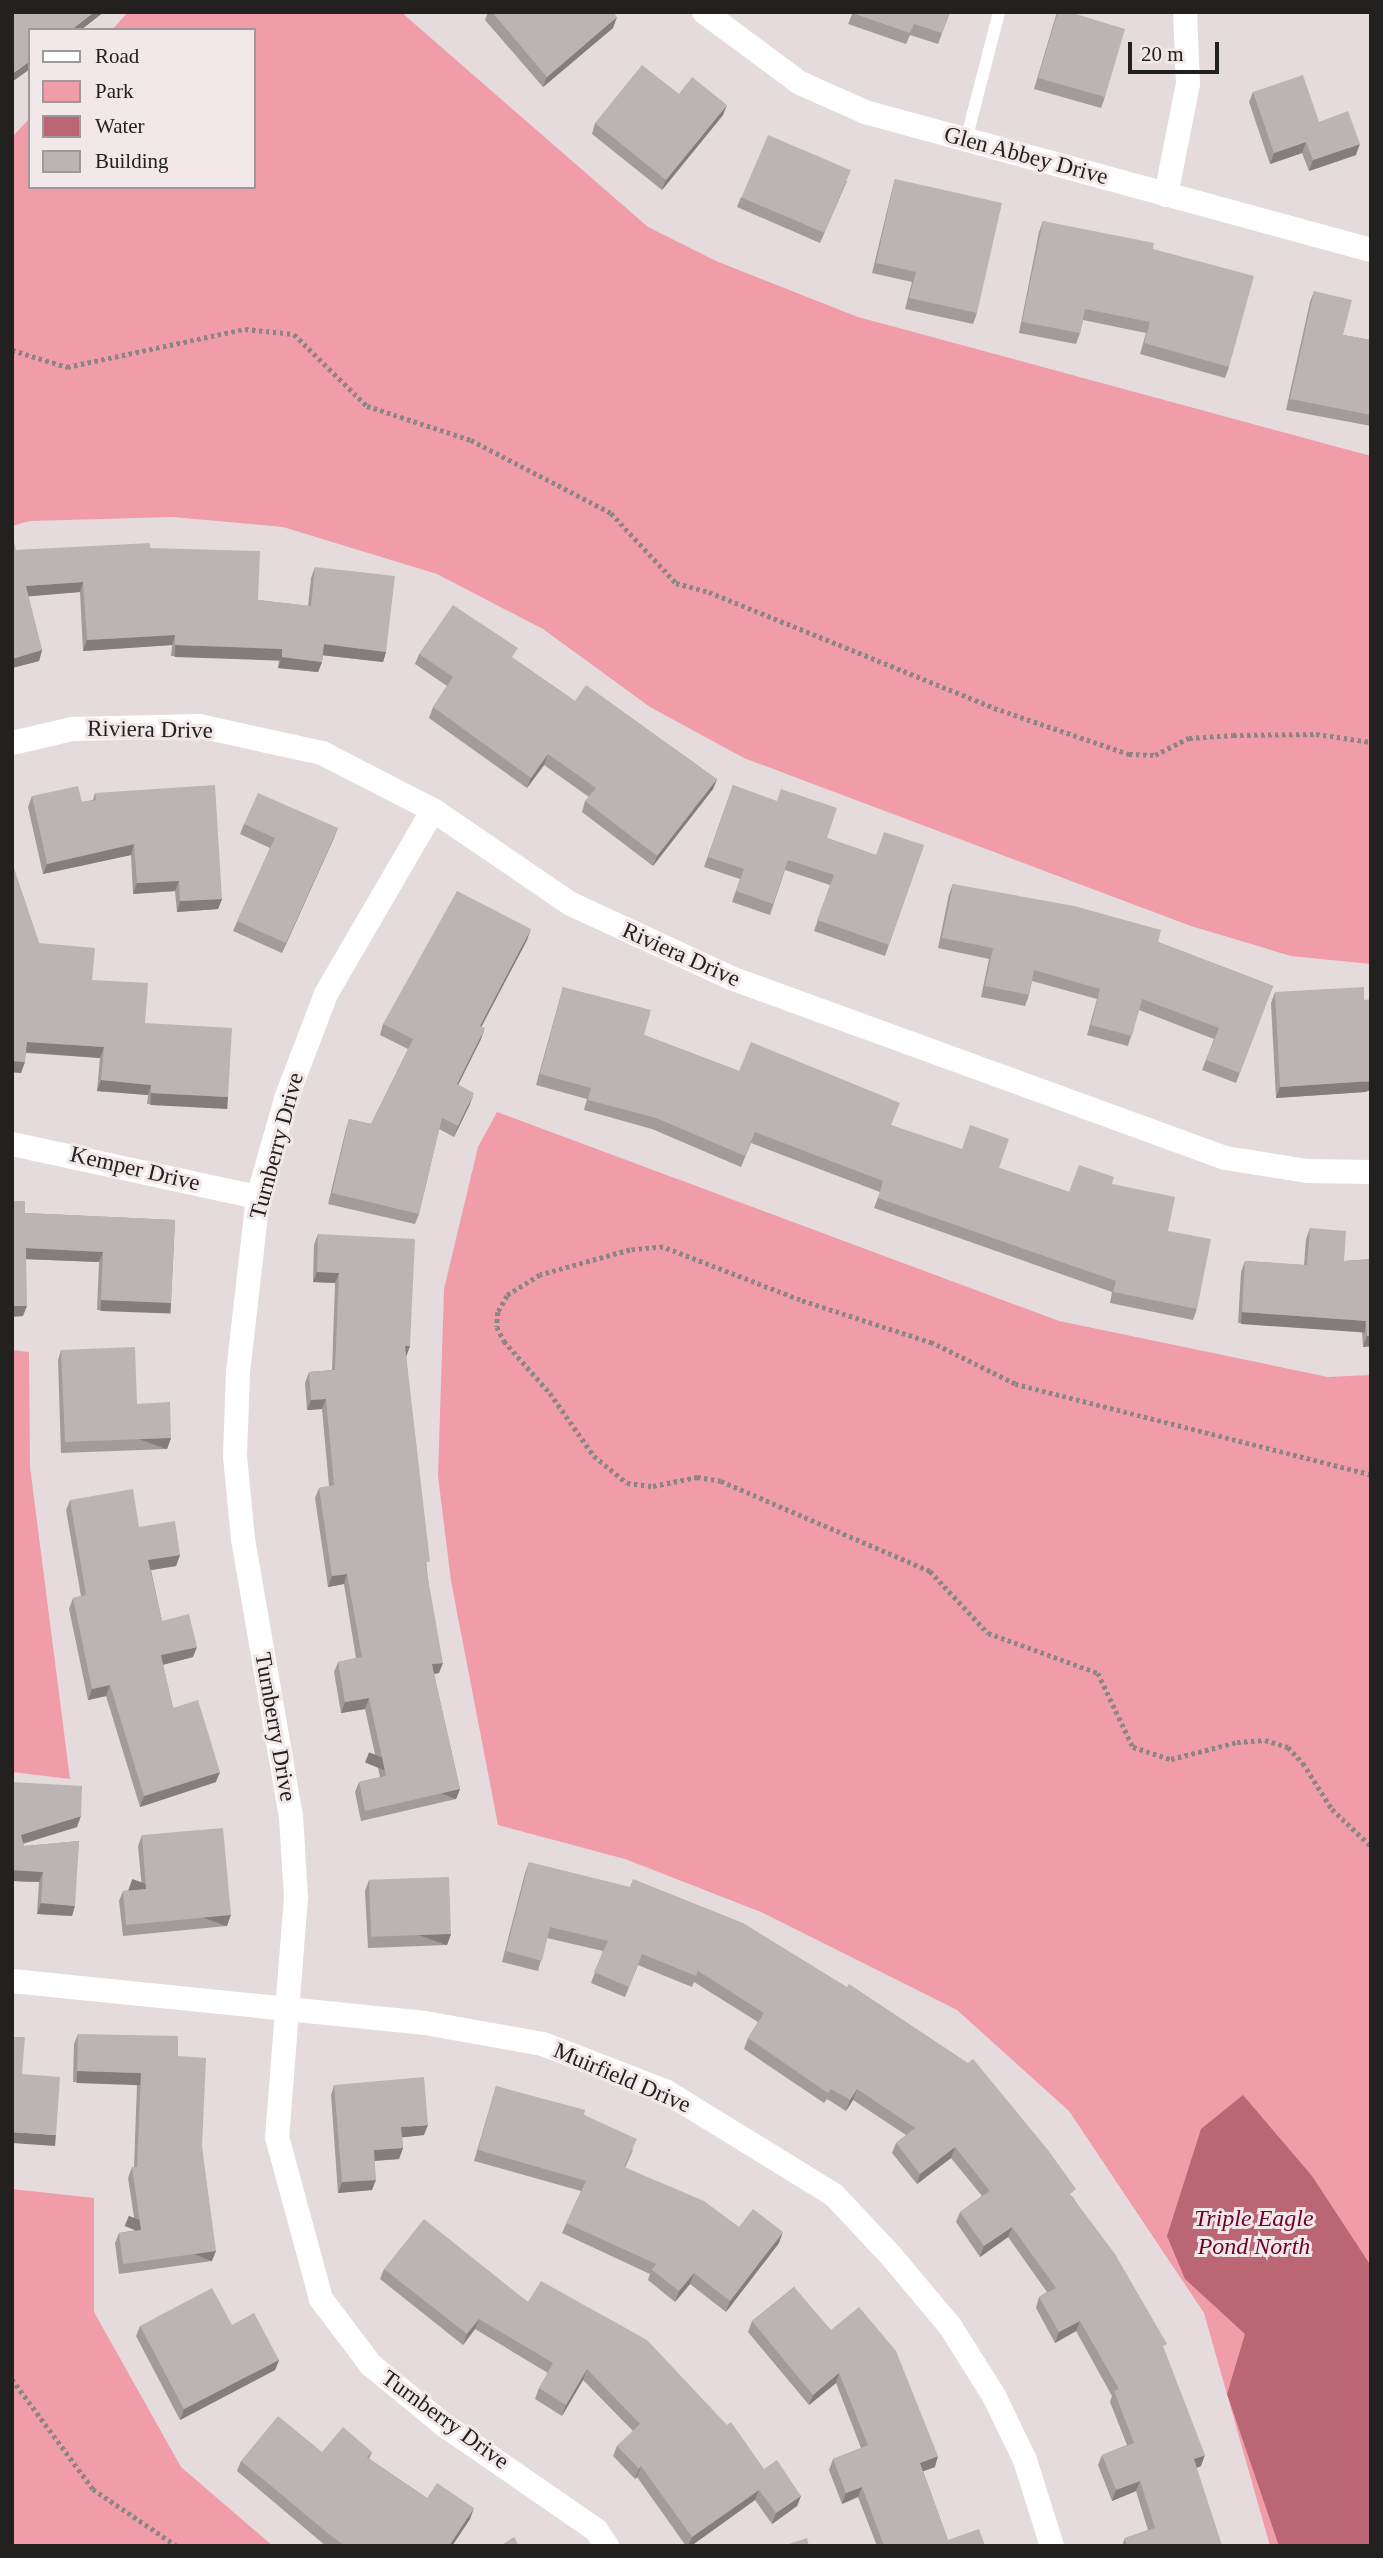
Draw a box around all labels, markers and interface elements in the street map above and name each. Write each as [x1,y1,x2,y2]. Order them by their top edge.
legend [28,28,256,189]
scale bar [1131,28,1222,72]
text: 20 m [1141,42,1184,66]
text: Road [95,44,139,68]
text: Park [95,79,134,103]
text: Water [95,114,145,138]
street label: Glen Abbey Drive [940,121,1112,191]
text: Building [95,149,169,173]
street label: Riviera Drive [87,715,213,745]
street label: Riviera Drive [618,917,744,993]
street label: Turnberry Drive [244,1070,310,1222]
street label: Kemper Drive [67,1141,203,1197]
street label: Turnberry Drive [248,1650,302,1804]
street label: Muirfield Drive [549,2037,695,2119]
water label: Triple Eagle Pond North [1194,2205,1314,2261]
street label: Turnberry Drive [376,2365,514,2475]

